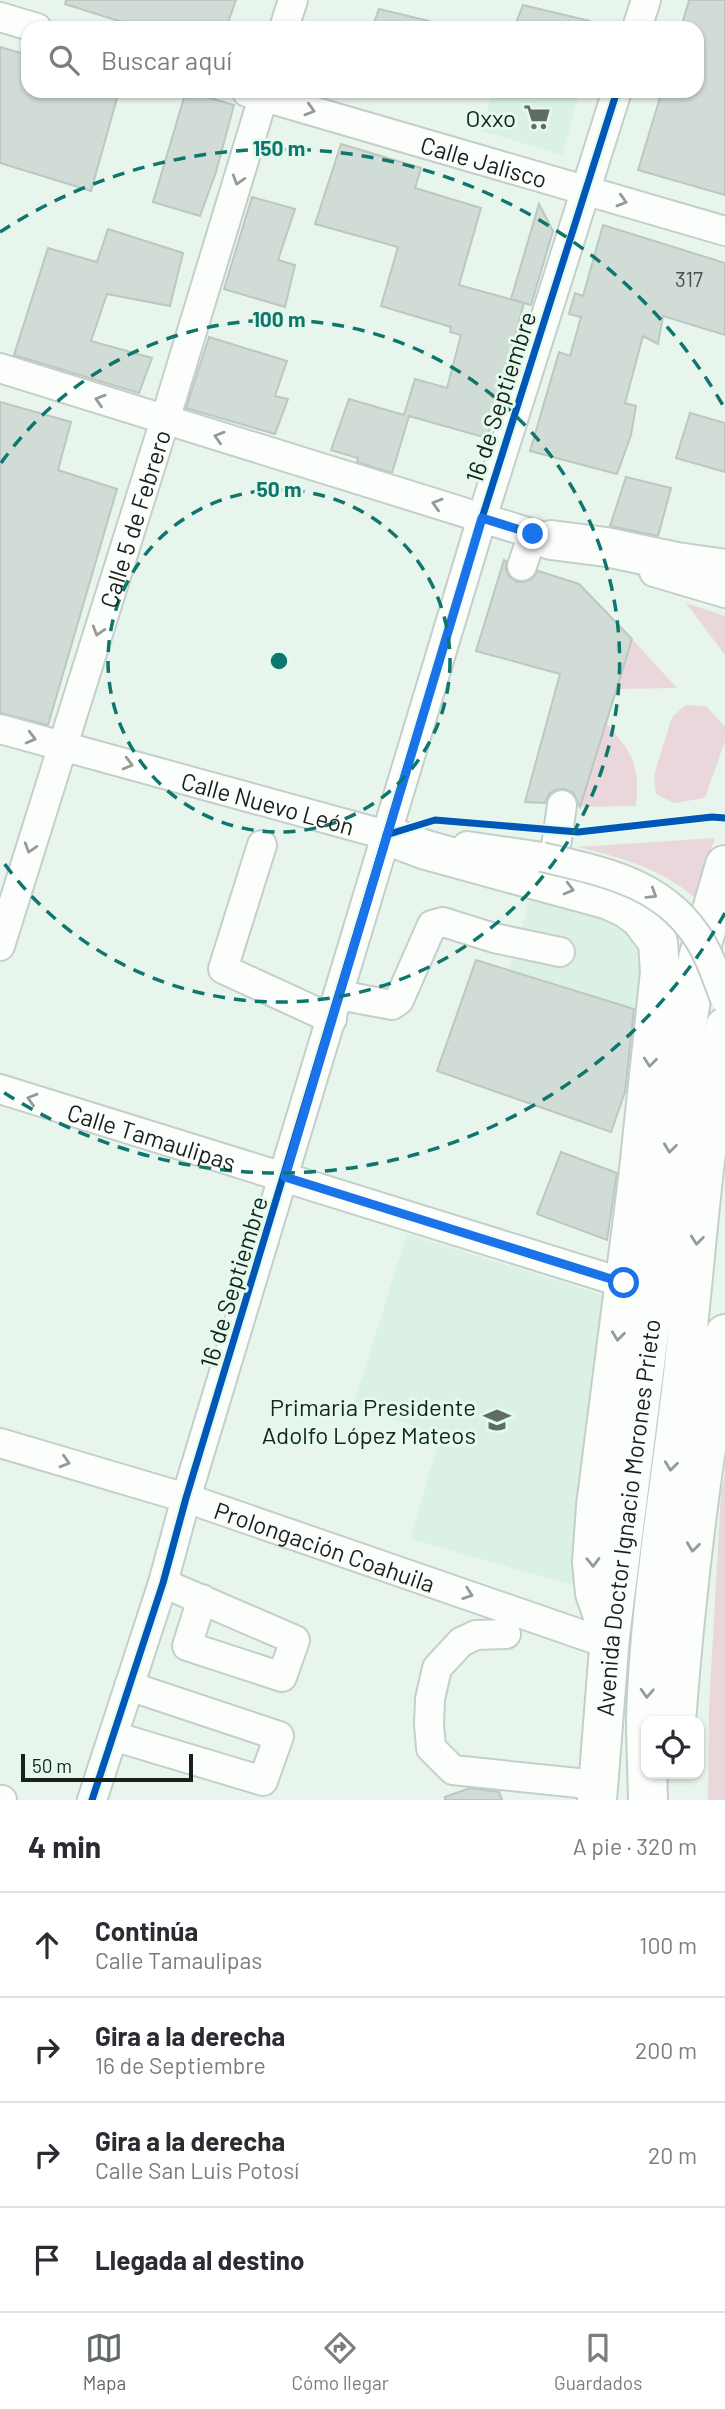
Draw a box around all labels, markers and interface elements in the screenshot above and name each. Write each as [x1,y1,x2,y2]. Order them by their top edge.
search box [21,21,704,98]
icon: search [45,41,83,79]
text: Buscar aquí [101,44,232,75]
one-way arrow [304,102,316,117]
supermarket icon: Oxxo [522,102,552,132]
place label: Oxxo [466,103,516,132]
street label: Calle Jalisco [418,129,551,193]
text: 150 m [253,135,305,160]
one-way arrow [231,173,246,185]
one-way arrow [616,193,628,208]
house number: 317 [675,266,703,291]
text: 100 m [252,306,306,331]
street label: 16 de Septiembre [459,308,541,486]
one-way arrow [94,393,106,408]
street label: Calle 5 de Febrero [93,426,176,611]
one-way arrow [214,430,226,445]
text: 50 m [256,476,302,501]
one-way arrow [431,498,443,512]
route end [517,518,548,549]
one-way arrow [92,625,107,637]
centre of rings [267,649,291,673]
one-way arrow [25,729,37,744]
one-way arrow [122,756,134,771]
street label: Calle Nuevo León [178,765,358,840]
one-way arrow [24,842,39,854]
one-way arrow [563,881,575,895]
one-way arrow [645,885,658,898]
one-way arrow [643,1056,658,1067]
one-way arrow [27,1093,39,1108]
street label: Calle Tamaulipas [64,1096,240,1176]
one-way arrow [663,1142,678,1154]
street label: 16 de Septiembre [193,1193,273,1371]
one-way arrow [690,1235,705,1246]
route start [608,1267,639,1298]
street label: Avenida Doctor Ignacio Morones Prieto [589,1317,665,1717]
one-way arrow [610,1330,625,1342]
place label: Primaria Presidente Adolfo López Mateos [262,1392,476,1449]
school or university icon: Primaria Presidente Adolfo López Mateos [482,1405,512,1435]
one-way arrow [59,1454,71,1469]
one-way arrow [664,1461,679,1472]
street label: Prolongación Coahuila [211,1495,439,1597]
one-way arrow [686,1541,701,1553]
one-way arrow [585,1557,601,1568]
one-way arrow [461,1586,474,1600]
one-way arrow [640,1687,655,1698]
map controls [641,1716,704,1779]
button: locate [641,1716,704,1779]
scale bar [21,1751,192,1783]
text: 50 m [32,1754,72,1777]
text: 4 min [28,1828,101,1864]
text: A pie · 320 m [573,1832,697,1860]
text: Continúa [95,1915,198,1946]
icon: ahead [28,1926,66,1964]
text: 100 m [639,1931,697,1959]
text: Calle Tamaulipas [95,1946,262,1974]
text: Gira a la derecha [95,2020,285,2051]
icon: right [28,2031,66,2069]
text: 200 m [635,2036,697,2064]
text: 16 de Septiembre [95,2051,266,2079]
text: Gira a la derecha [95,2125,285,2156]
icon: right [28,2136,66,2174]
text: 20 m [648,2141,697,2169]
text: Calle San Luis Potosí [95,2156,299,2184]
icon: arrive [28,2241,66,2279]
text: Llegada al destino [95,2244,304,2275]
tab: Mapa [83,2329,126,2394]
tab: Cómo llegar [292,2329,389,2394]
tab: Guardados [554,2329,642,2394]

